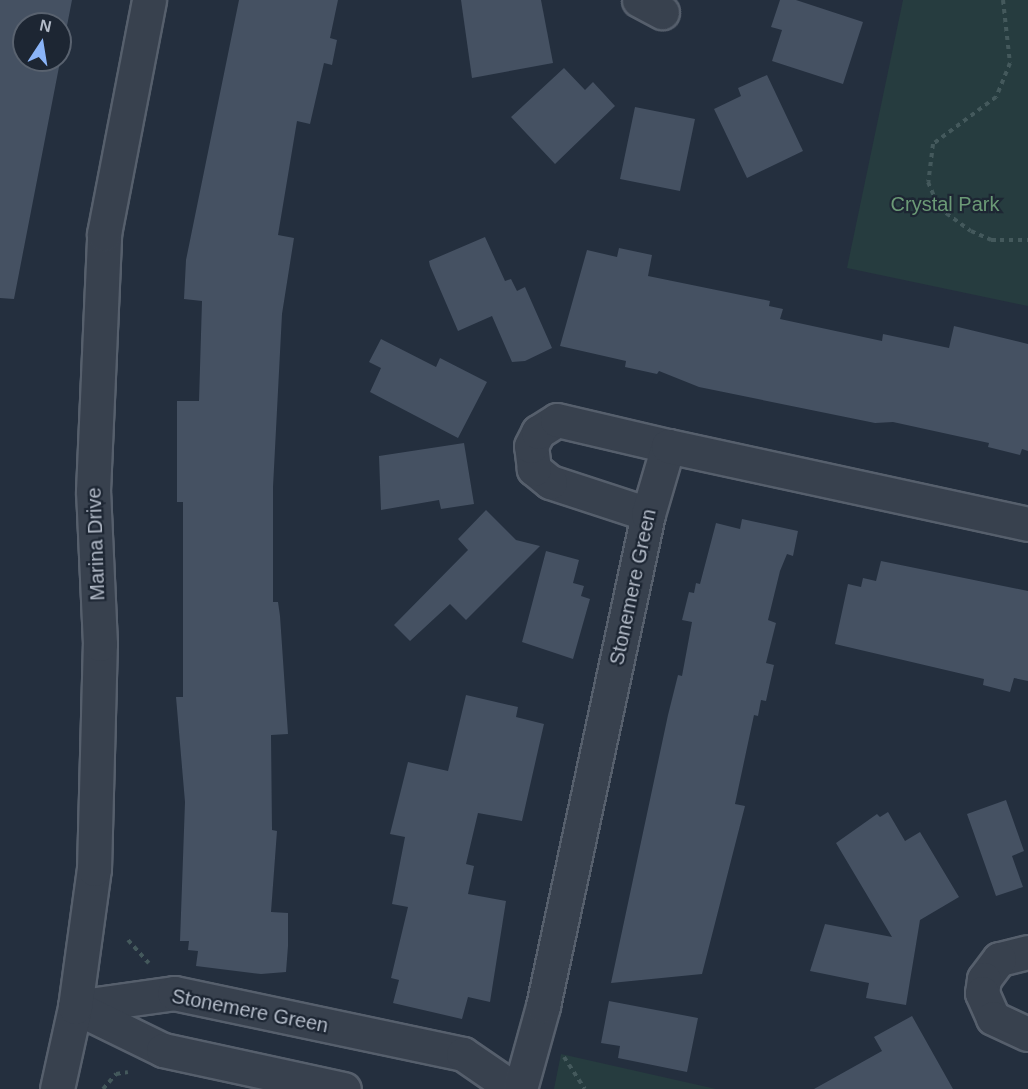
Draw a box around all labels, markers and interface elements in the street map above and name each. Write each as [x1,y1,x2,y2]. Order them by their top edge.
north arrow [12,12,72,72]
text: N [38,16,53,35]
park label: Crystal Park [891,192,999,216]
street label: Marina Drive [82,487,110,601]
street label: Stonemere Green [605,507,661,667]
street label: Stonemere Green [170,984,330,1038]

